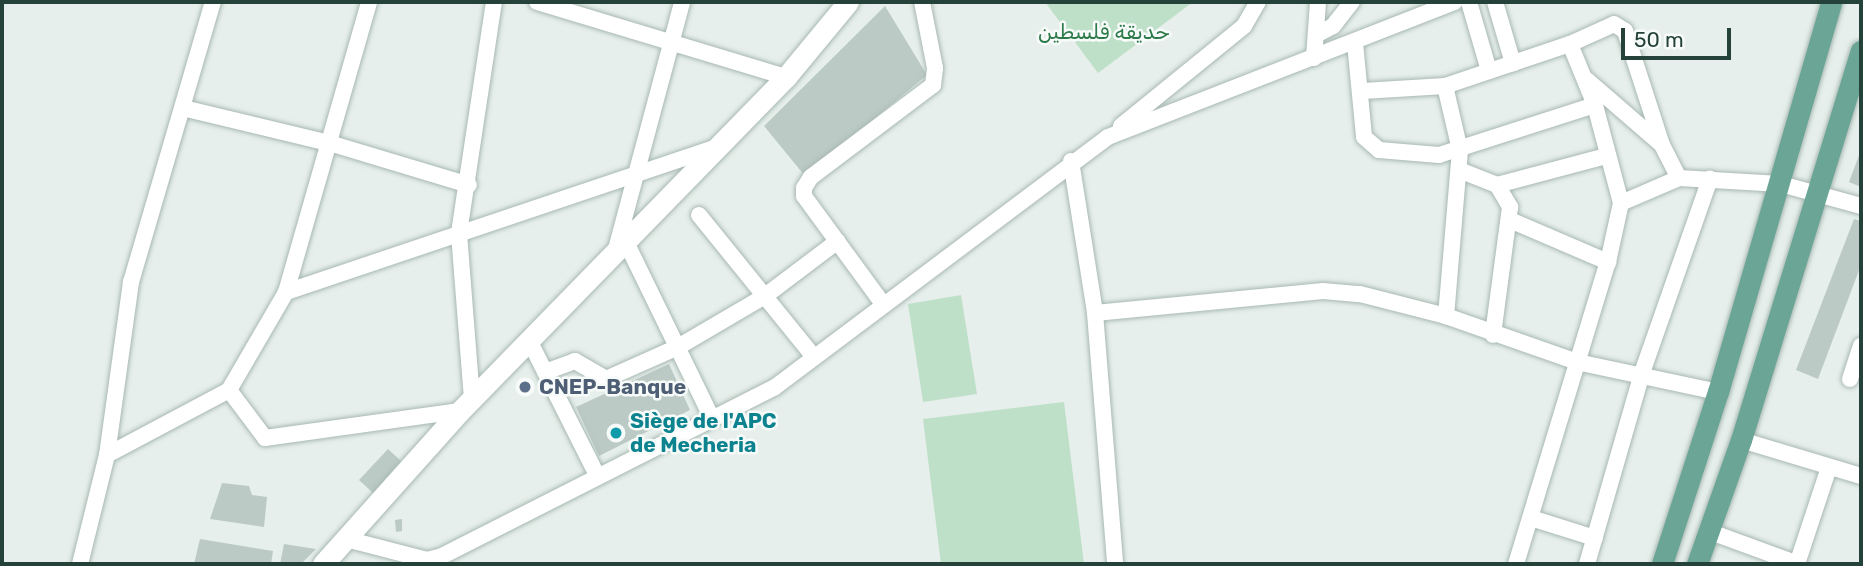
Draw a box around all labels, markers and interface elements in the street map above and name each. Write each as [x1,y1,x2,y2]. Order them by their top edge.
scale bar [1625,14,1735,58]
park label: حديقة فلسطين [1038,19,1170,45]
text: 50 m [1634,27,1684,52]
place label: CNEP-Banque [539,374,686,400]
marker: CNEP-Banque [517,379,533,395]
place label: Siège de l'APC de Mecheria [630,408,777,458]
marker: Siège de l'APC de Mecheria [608,425,624,441]

